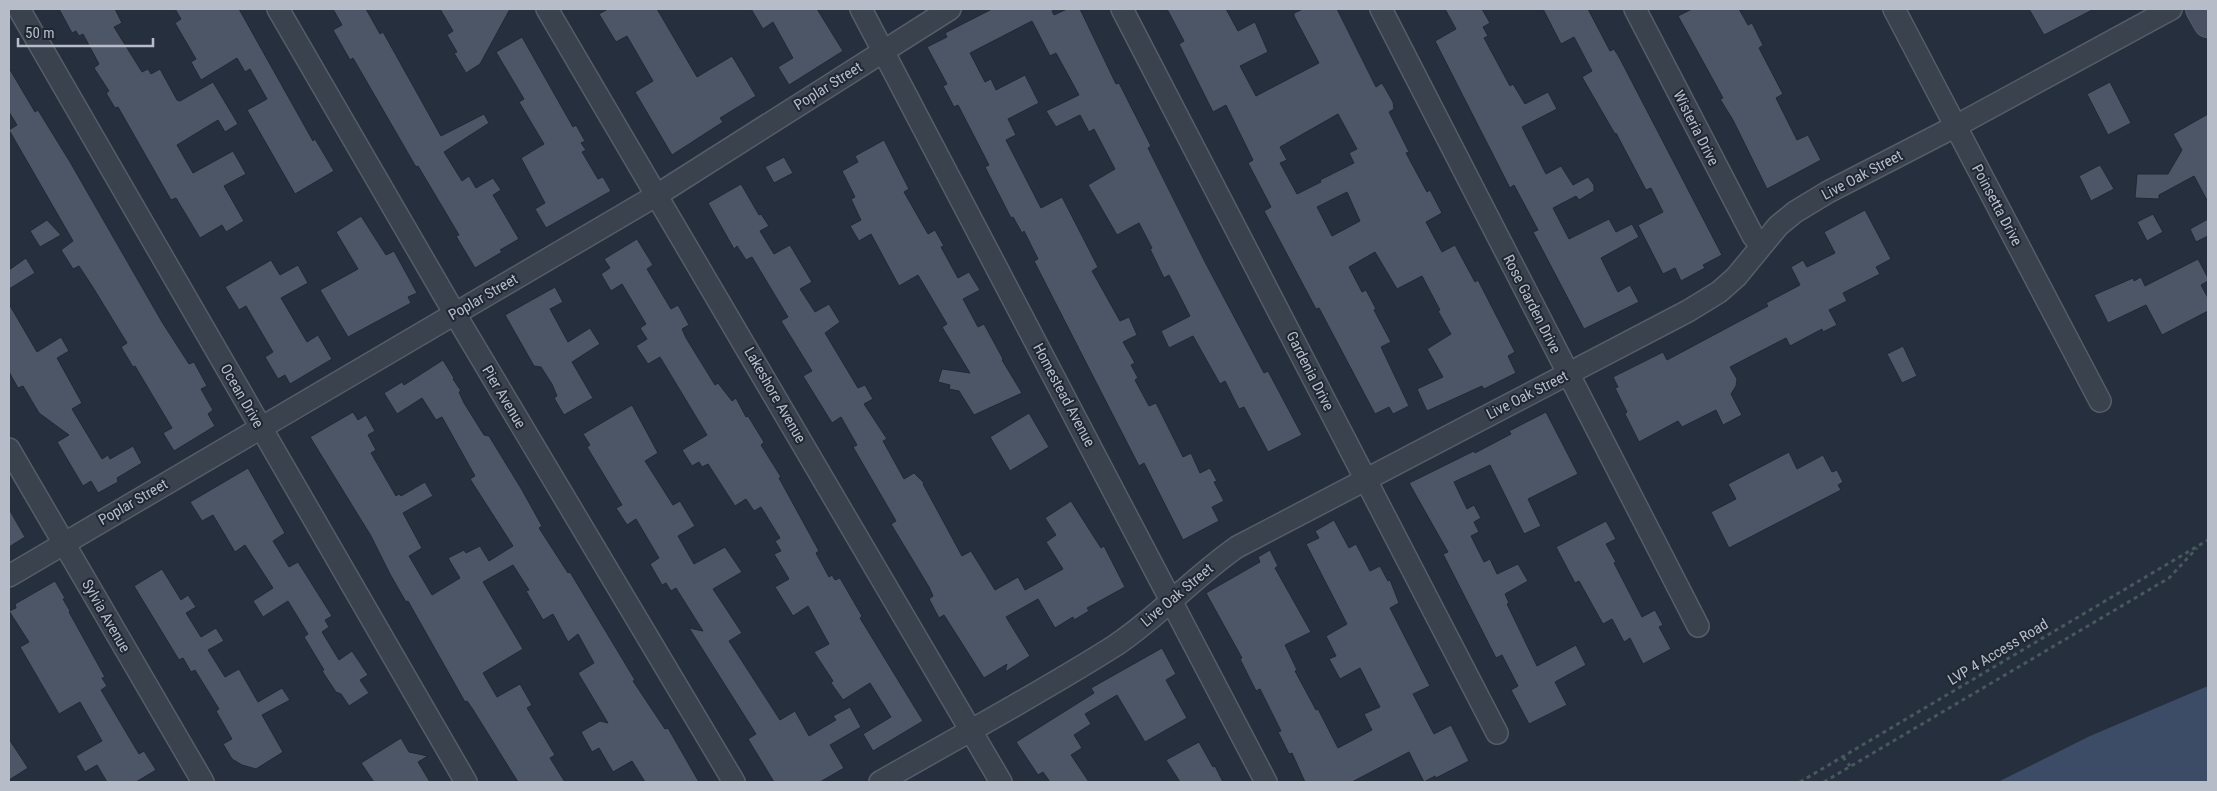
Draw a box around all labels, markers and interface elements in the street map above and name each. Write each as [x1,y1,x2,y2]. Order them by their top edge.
scale bar [18,15,152,47]
text: 50 m [25,24,55,42]
street label: Poplar Street [791,58,865,114]
street label: Wisteria Drive [1669,87,1723,169]
street label: Live Oak Street [1819,146,1905,204]
street label: Poinsetta Drive [1968,161,2026,249]
street label: Rose Garden Drive [1499,252,1565,356]
street label: Poplar Street [445,270,521,324]
street label: Gardenia Drive [1282,329,1338,413]
street label: Homestead Avenue [1029,340,1099,450]
street label: Lakeshore Avenue [740,344,810,446]
street label: Ocean Drive [217,361,267,431]
street label: Pier Avenue [478,362,530,432]
street label: Live Oak Street [1483,367,1571,423]
street label: Poplar Street [95,475,171,529]
street label: Live Oak Street [1137,560,1217,630]
street label: Sylvia Avenue [78,576,134,656]
street label: LVP 4 Access Road [1945,615,2051,689]

